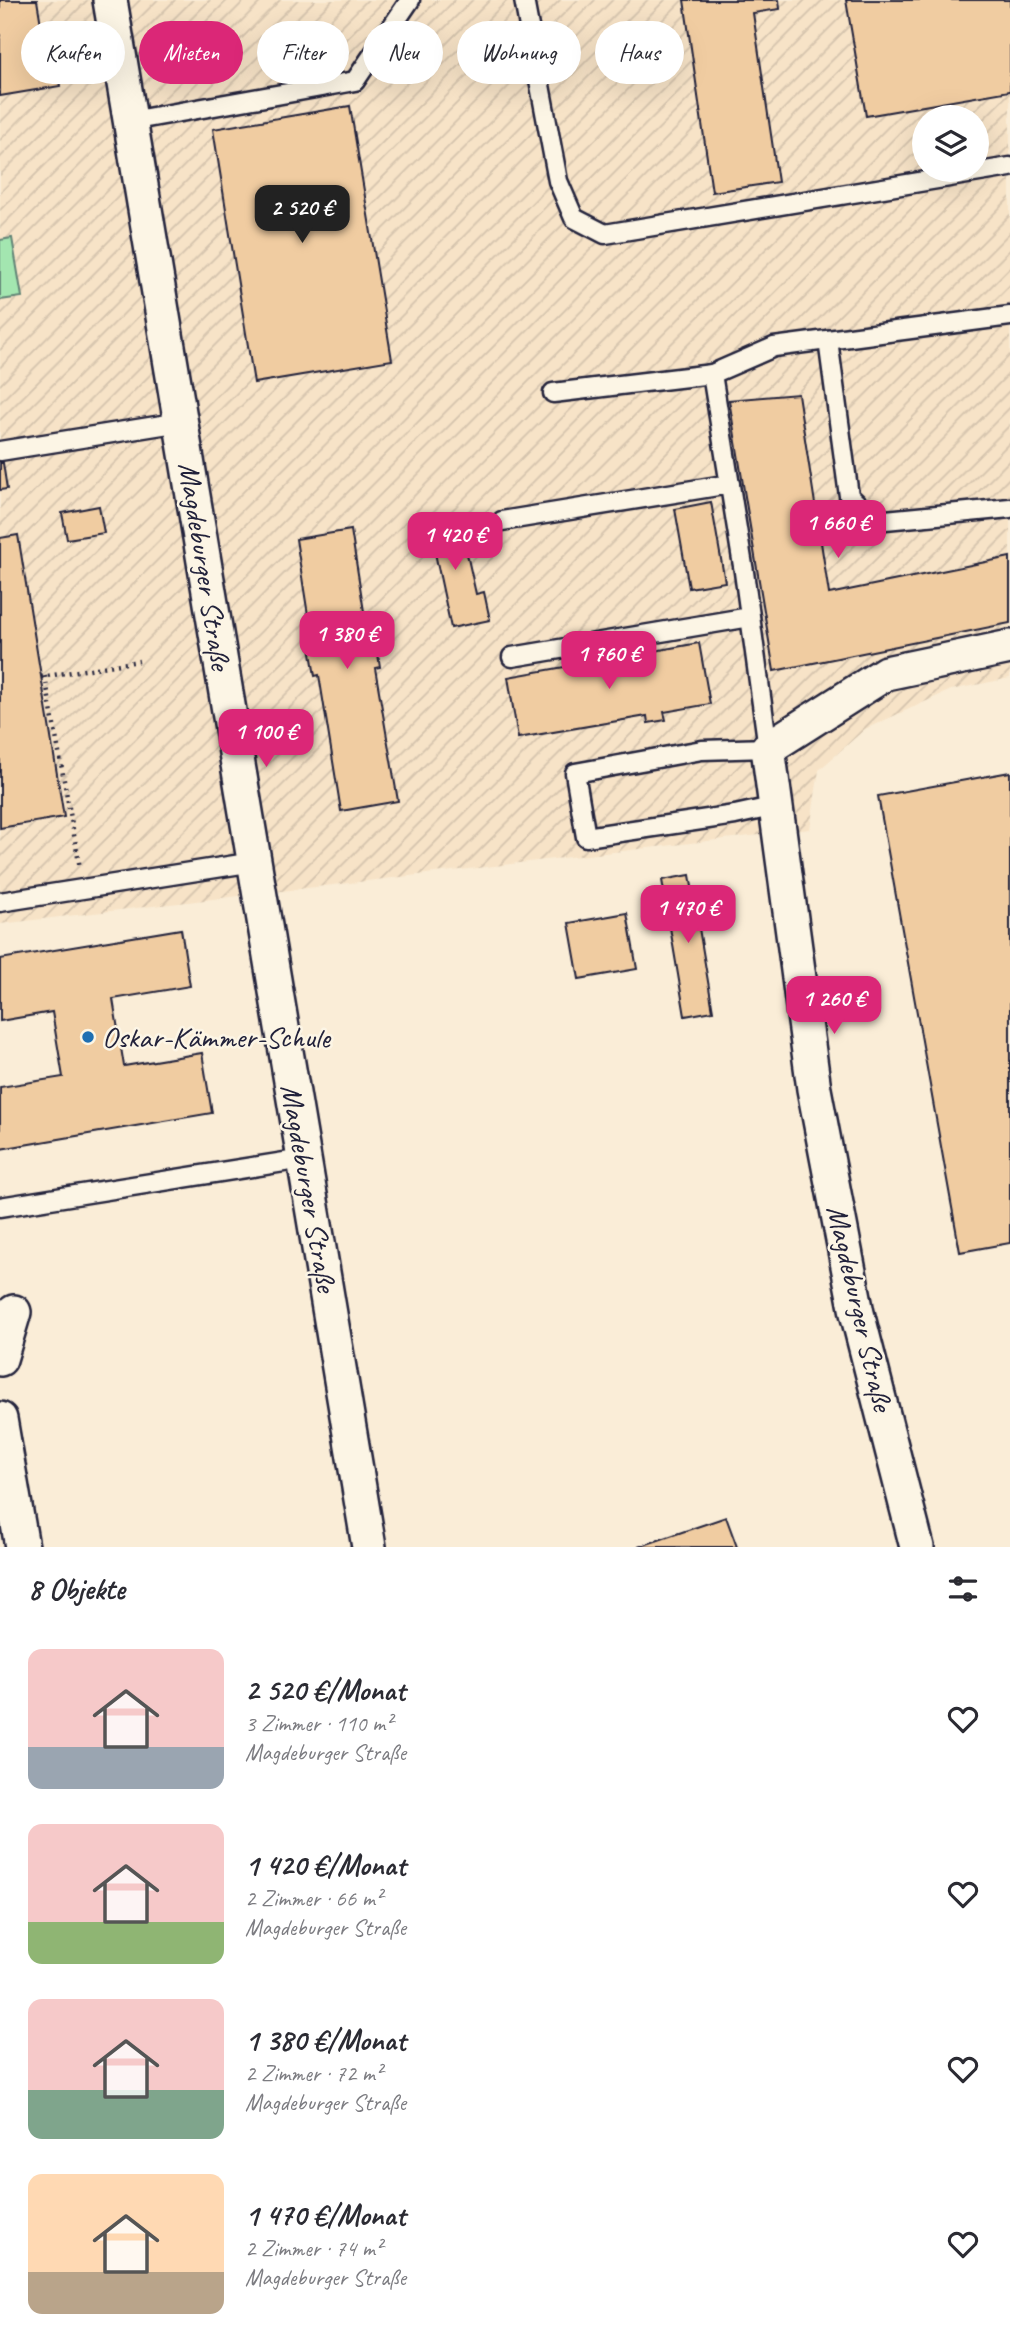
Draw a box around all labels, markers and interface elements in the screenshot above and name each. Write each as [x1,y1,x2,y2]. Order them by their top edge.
chip: Kaufen [21,21,125,84]
chip: Mieten [139,21,243,84]
chip: Filter [257,21,349,84]
chip: Neu [363,21,443,84]
chip: Wohnung [457,21,581,84]
chip: Haus [595,21,684,84]
map controls [912,105,989,182]
button: layers [912,105,989,182]
pin: 2 520 € [237,186,367,245]
text: 2 520 € [271,193,333,222]
street label: Magdeburger Straße [170,459,241,675]
pin: 1 660 € [773,500,903,560]
text: 1 660 € [806,508,870,537]
pin: 1 420 € [390,512,520,572]
text: 1 420 € [424,520,486,549]
pin: 1 380 € [282,612,412,671]
text: 1 380 € [316,619,378,648]
pin: 1 760 € [544,632,674,691]
text: 1 760 € [577,639,641,668]
pin: 1 100 € [201,710,331,769]
text: 1 100 € [235,717,297,746]
pin: 1 470 € [623,886,753,945]
text: 1 470 € [657,893,719,922]
pin: 1 260 € [769,976,899,1036]
text: 1 260 € [802,984,866,1013]
place label: Oskar-Kämmer-Schule [102,1018,332,1056]
marker: Oskar-Kämmer-Schule [80,1029,96,1045]
street label: Magdeburger Straße [272,1081,346,1297]
street label: Magdeburger Straße [818,1201,903,1417]
text: 8 Objekte [28,1570,125,1608]
icon: filters [944,1570,982,1608]
text: 2 520 €/Monat [245,1671,405,1709]
icon: home [84,1677,168,1761]
icon: heart [944,1700,982,1738]
text: 3 Zimmer · 110 m² [245,1709,392,1738]
text: Magdeburger Straße [245,1738,406,1767]
text: 1 420 €/Monat [245,1846,406,1884]
icon: home [84,1852,168,1936]
icon: heart [944,1875,982,1913]
text: 2 Zimmer · 66 m² [245,1884,382,1913]
text: Magdeburger Straße [245,1913,406,1942]
text: 1 380 €/Monat [245,2021,406,2059]
icon: home [84,2027,168,2111]
icon: heart [944,2050,982,2088]
text: 2 Zimmer · 72 m² [245,2059,382,2088]
text: Magdeburger Straße [245,2088,406,2117]
text: 1 470 €/Monat [245,2196,406,2234]
icon: home [84,2202,168,2286]
icon: heart [944,2225,982,2263]
text: 2 Zimmer · 74 m² [245,2234,382,2263]
text: Magdeburger Straße [245,2263,406,2292]

